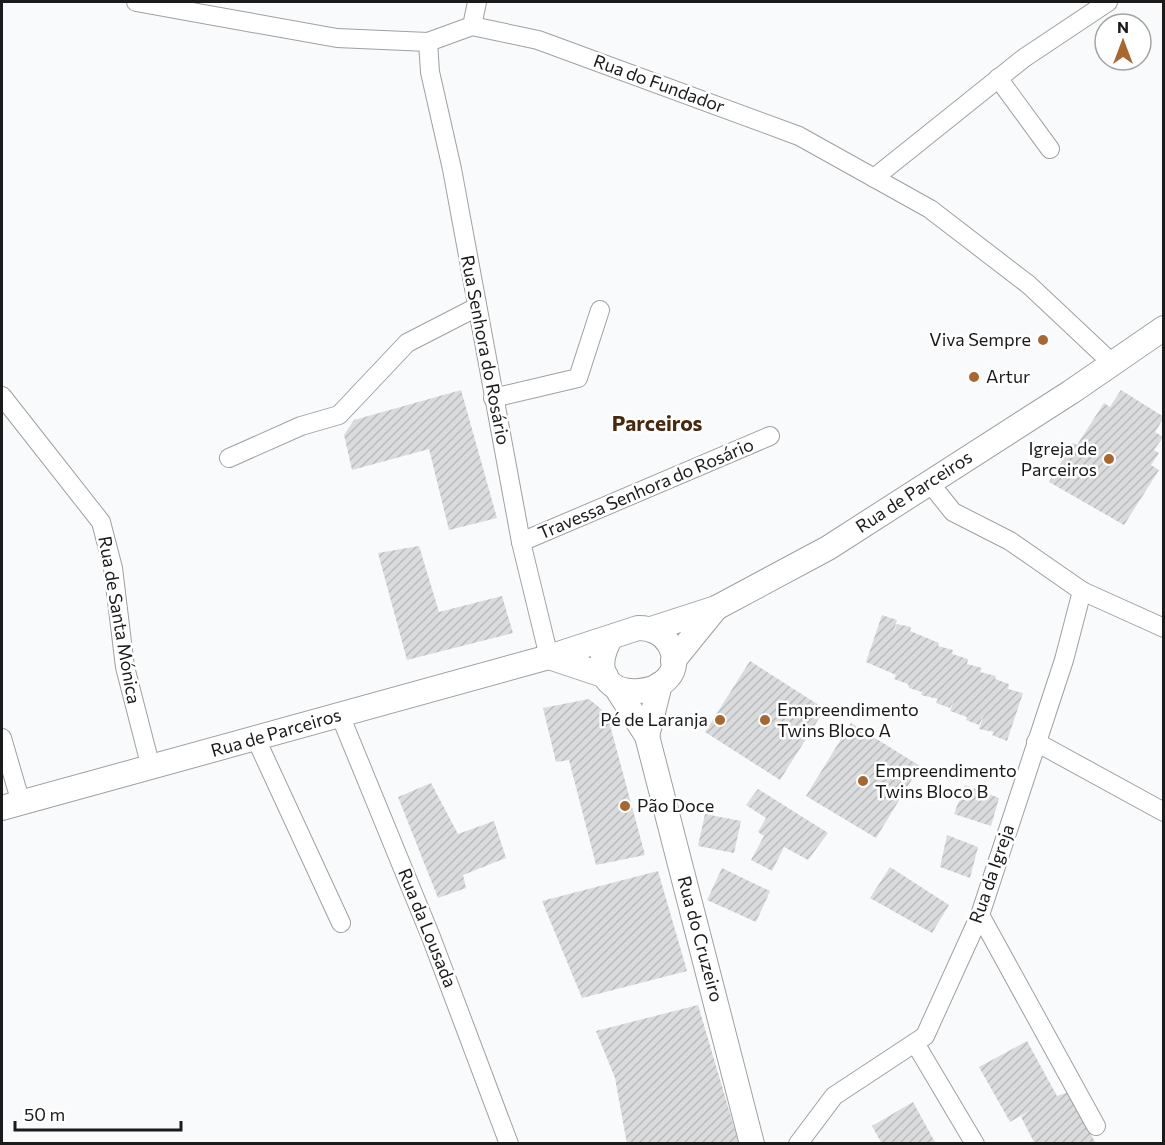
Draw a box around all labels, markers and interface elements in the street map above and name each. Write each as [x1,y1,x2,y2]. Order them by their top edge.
north arrow [1093,12,1153,72]
text: N [1117,17,1129,36]
street label: Rua do Fundador [591,49,728,117]
street label: Rua Senhora do Rosário [457,253,515,447]
place label: Viva Sempre [929,328,1031,350]
marker: Viva Sempre [1036,333,1050,347]
place label: Artur [986,365,1030,387]
marker: Artur [967,370,981,384]
district label: Parceiros [612,410,703,435]
street label: Travessa Senhora do Rosário [535,433,757,544]
place label: Igreja de Parceiros [1021,437,1097,480]
street label: Rua de Parceiros [851,445,976,537]
marker: Igreja de Parceiros [1102,452,1116,466]
street label: Rua de Santa Mónica [94,534,146,705]
place label: Empreendimento Twins Bloco A [777,698,919,741]
street label: Rua de Parceiros [208,703,343,761]
place label: Pé de Laranja [600,708,708,730]
marker: Pé de Laranja [713,713,727,727]
marker: Empreendimento Twins Bloco A [758,713,772,727]
place label: Empreendimento Twins Bloco B [875,759,1017,802]
marker: Empreendimento Twins Bloco B [856,774,870,788]
place label: Pão Doce [637,794,714,816]
marker: Pão Doce [618,799,632,813]
street label: Rua da Igreja [964,821,1018,926]
street label: Rua da Lousada [394,865,462,990]
street label: Rua do Cruzeiro [674,873,728,1004]
scale bar [15,1094,182,1132]
text: 50 m [24,1103,65,1125]

